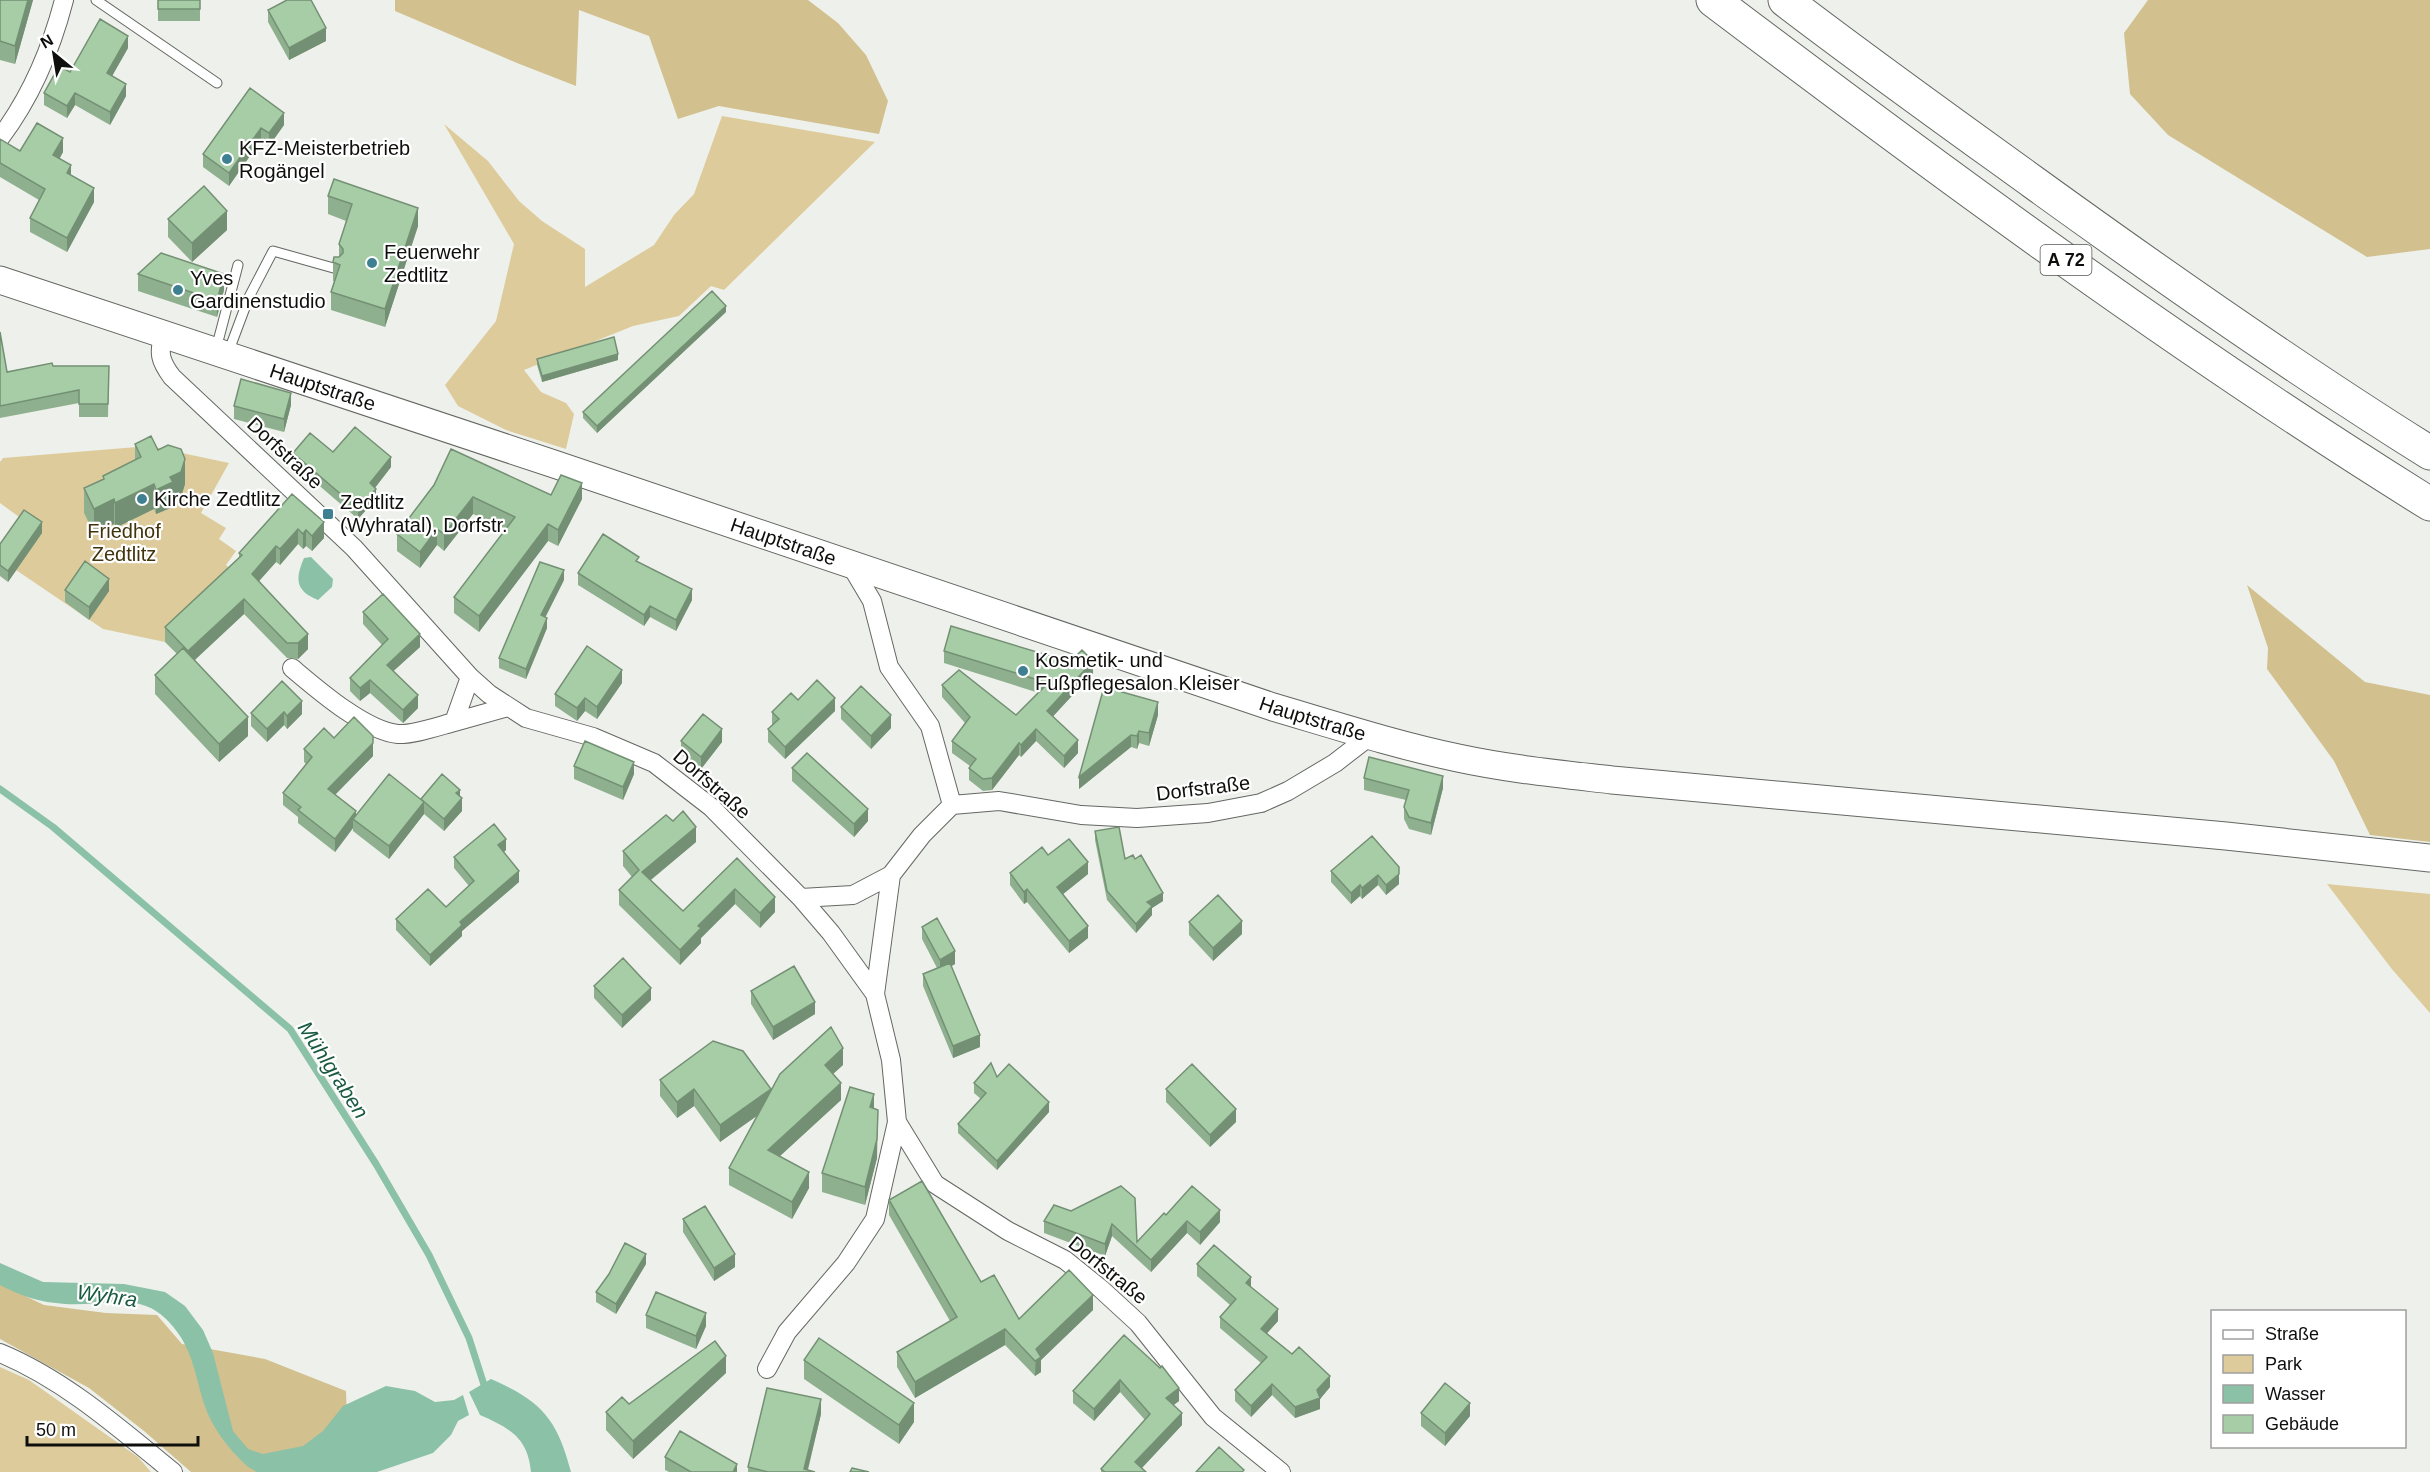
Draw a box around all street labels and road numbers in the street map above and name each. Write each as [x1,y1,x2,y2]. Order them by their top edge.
road number: A 72 [2040,245,2092,275]
street label: Hauptstraße [267,359,378,415]
street label: Dorfstraße [243,413,327,493]
street label: Hauptstraße [728,514,839,570]
street label: Hauptstraße [1256,692,1368,745]
street label: Dorfstraße [669,745,755,823]
street label: Dorfstraße [1155,771,1251,805]
street label: Dorfstraße [1064,1232,1152,1308]

